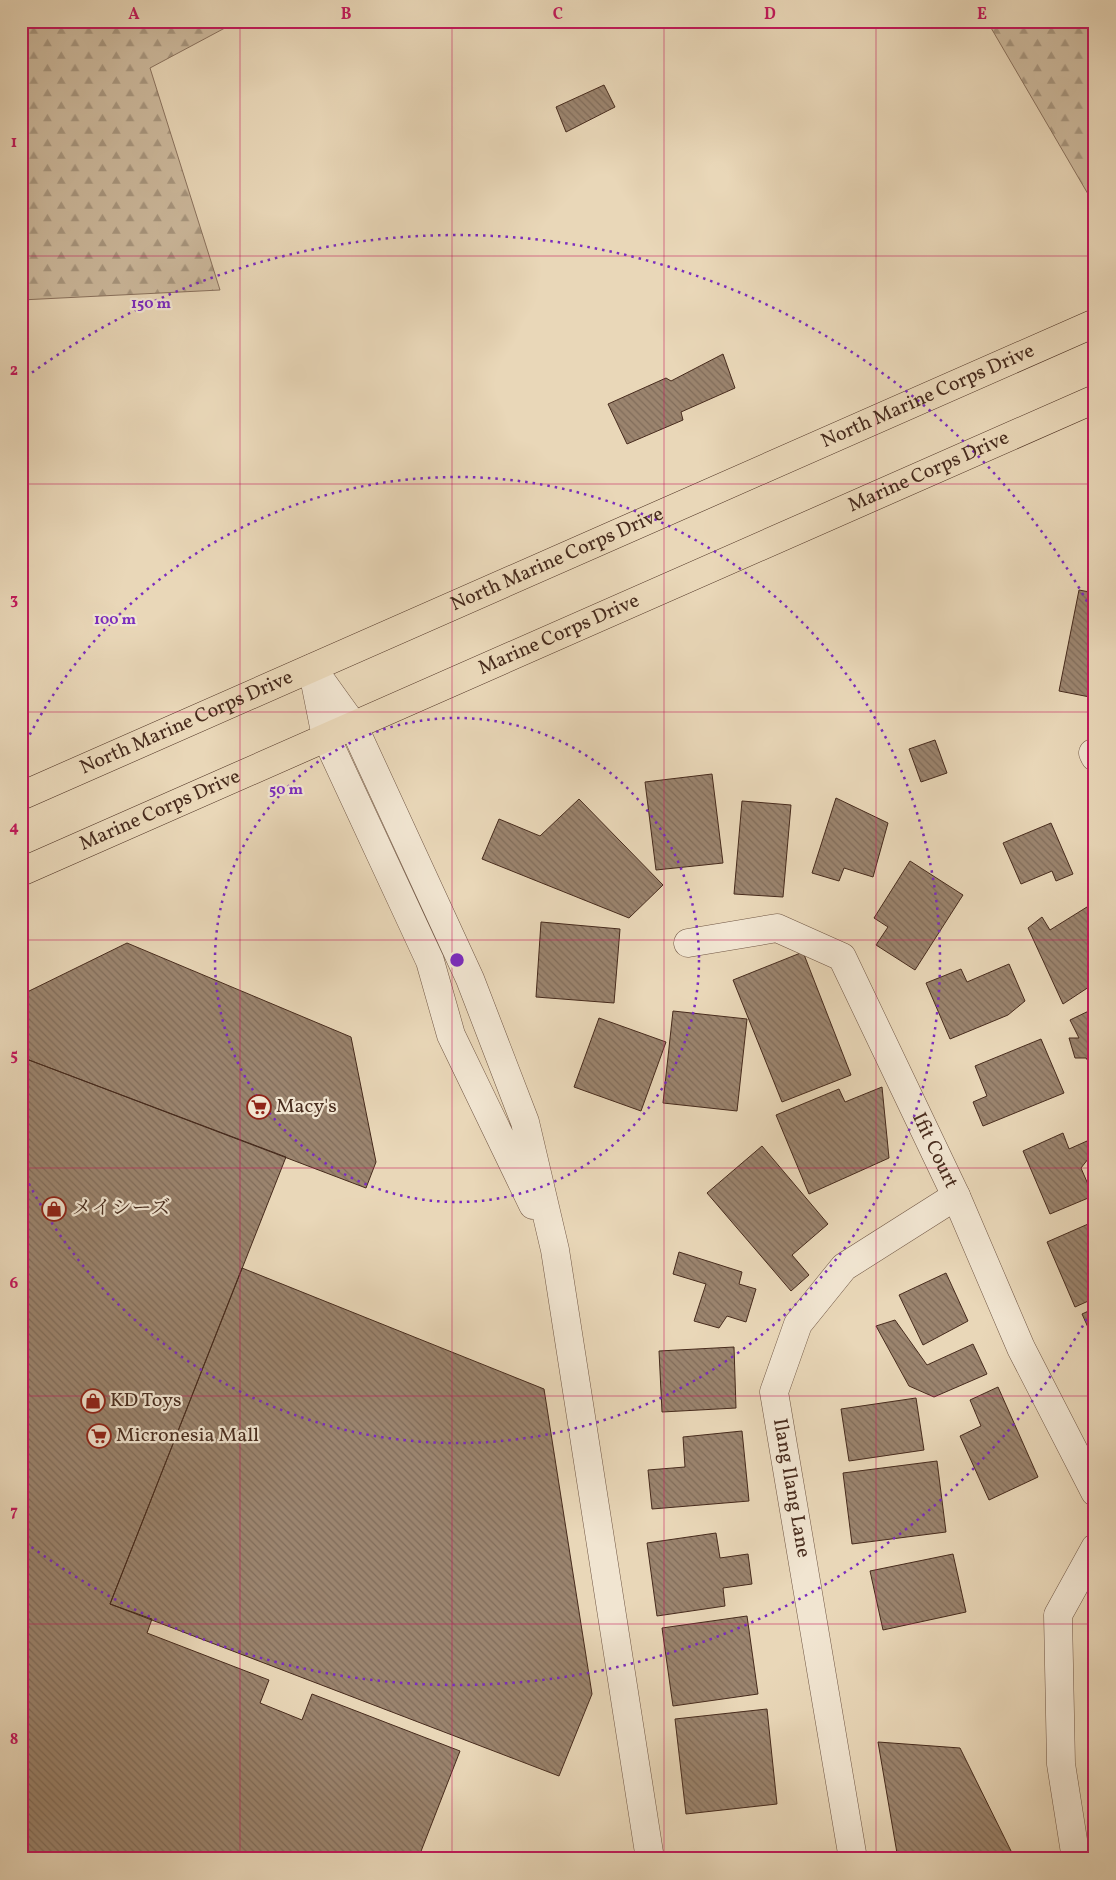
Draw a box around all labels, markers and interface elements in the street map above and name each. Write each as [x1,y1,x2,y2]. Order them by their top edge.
text: A [128,4,140,26]
text: B [341,4,352,26]
text: C [553,4,563,26]
text: D [764,4,776,26]
text: E [977,4,987,26]
text: 1 [11,132,17,154]
text: 150 m [131,294,171,315]
street label: North Marine Corps Drive [817,337,1039,456]
text: 2 [10,360,18,382]
street label: Marine Corps Drive [844,424,1014,520]
street label: North Marine Corps Drive [446,501,668,619]
street label: Marine Corps Drive [474,587,644,683]
text: 3 [10,589,18,611]
text: 100 m [94,610,137,631]
street label: North Marine Corps Drive [76,664,298,782]
street label: Marine Corps Drive [75,763,245,859]
text: 50 m [269,780,303,801]
text: 4 [9,817,19,839]
centre of rings [448,951,466,969]
text: 5 [10,1045,18,1067]
place label: Macy's [276,1093,337,1121]
supermarket icon: Macy's [246,1094,272,1120]
street label: Ifit Court [904,1108,964,1193]
place label: メイシーズ [72,1195,171,1223]
shop icon: メイシーズ [41,1196,67,1222]
text: 6 [10,1273,19,1295]
place label: KD Toys [110,1387,182,1415]
shop icon: KD Toys [80,1388,106,1414]
street label: Ilang Ilang Lane [765,1416,817,1560]
place label: Micronesia Mall [116,1422,259,1450]
supermarket icon: Micronesia Mall [86,1423,112,1449]
text: 7 [10,1501,18,1523]
text: 8 [10,1729,18,1751]

